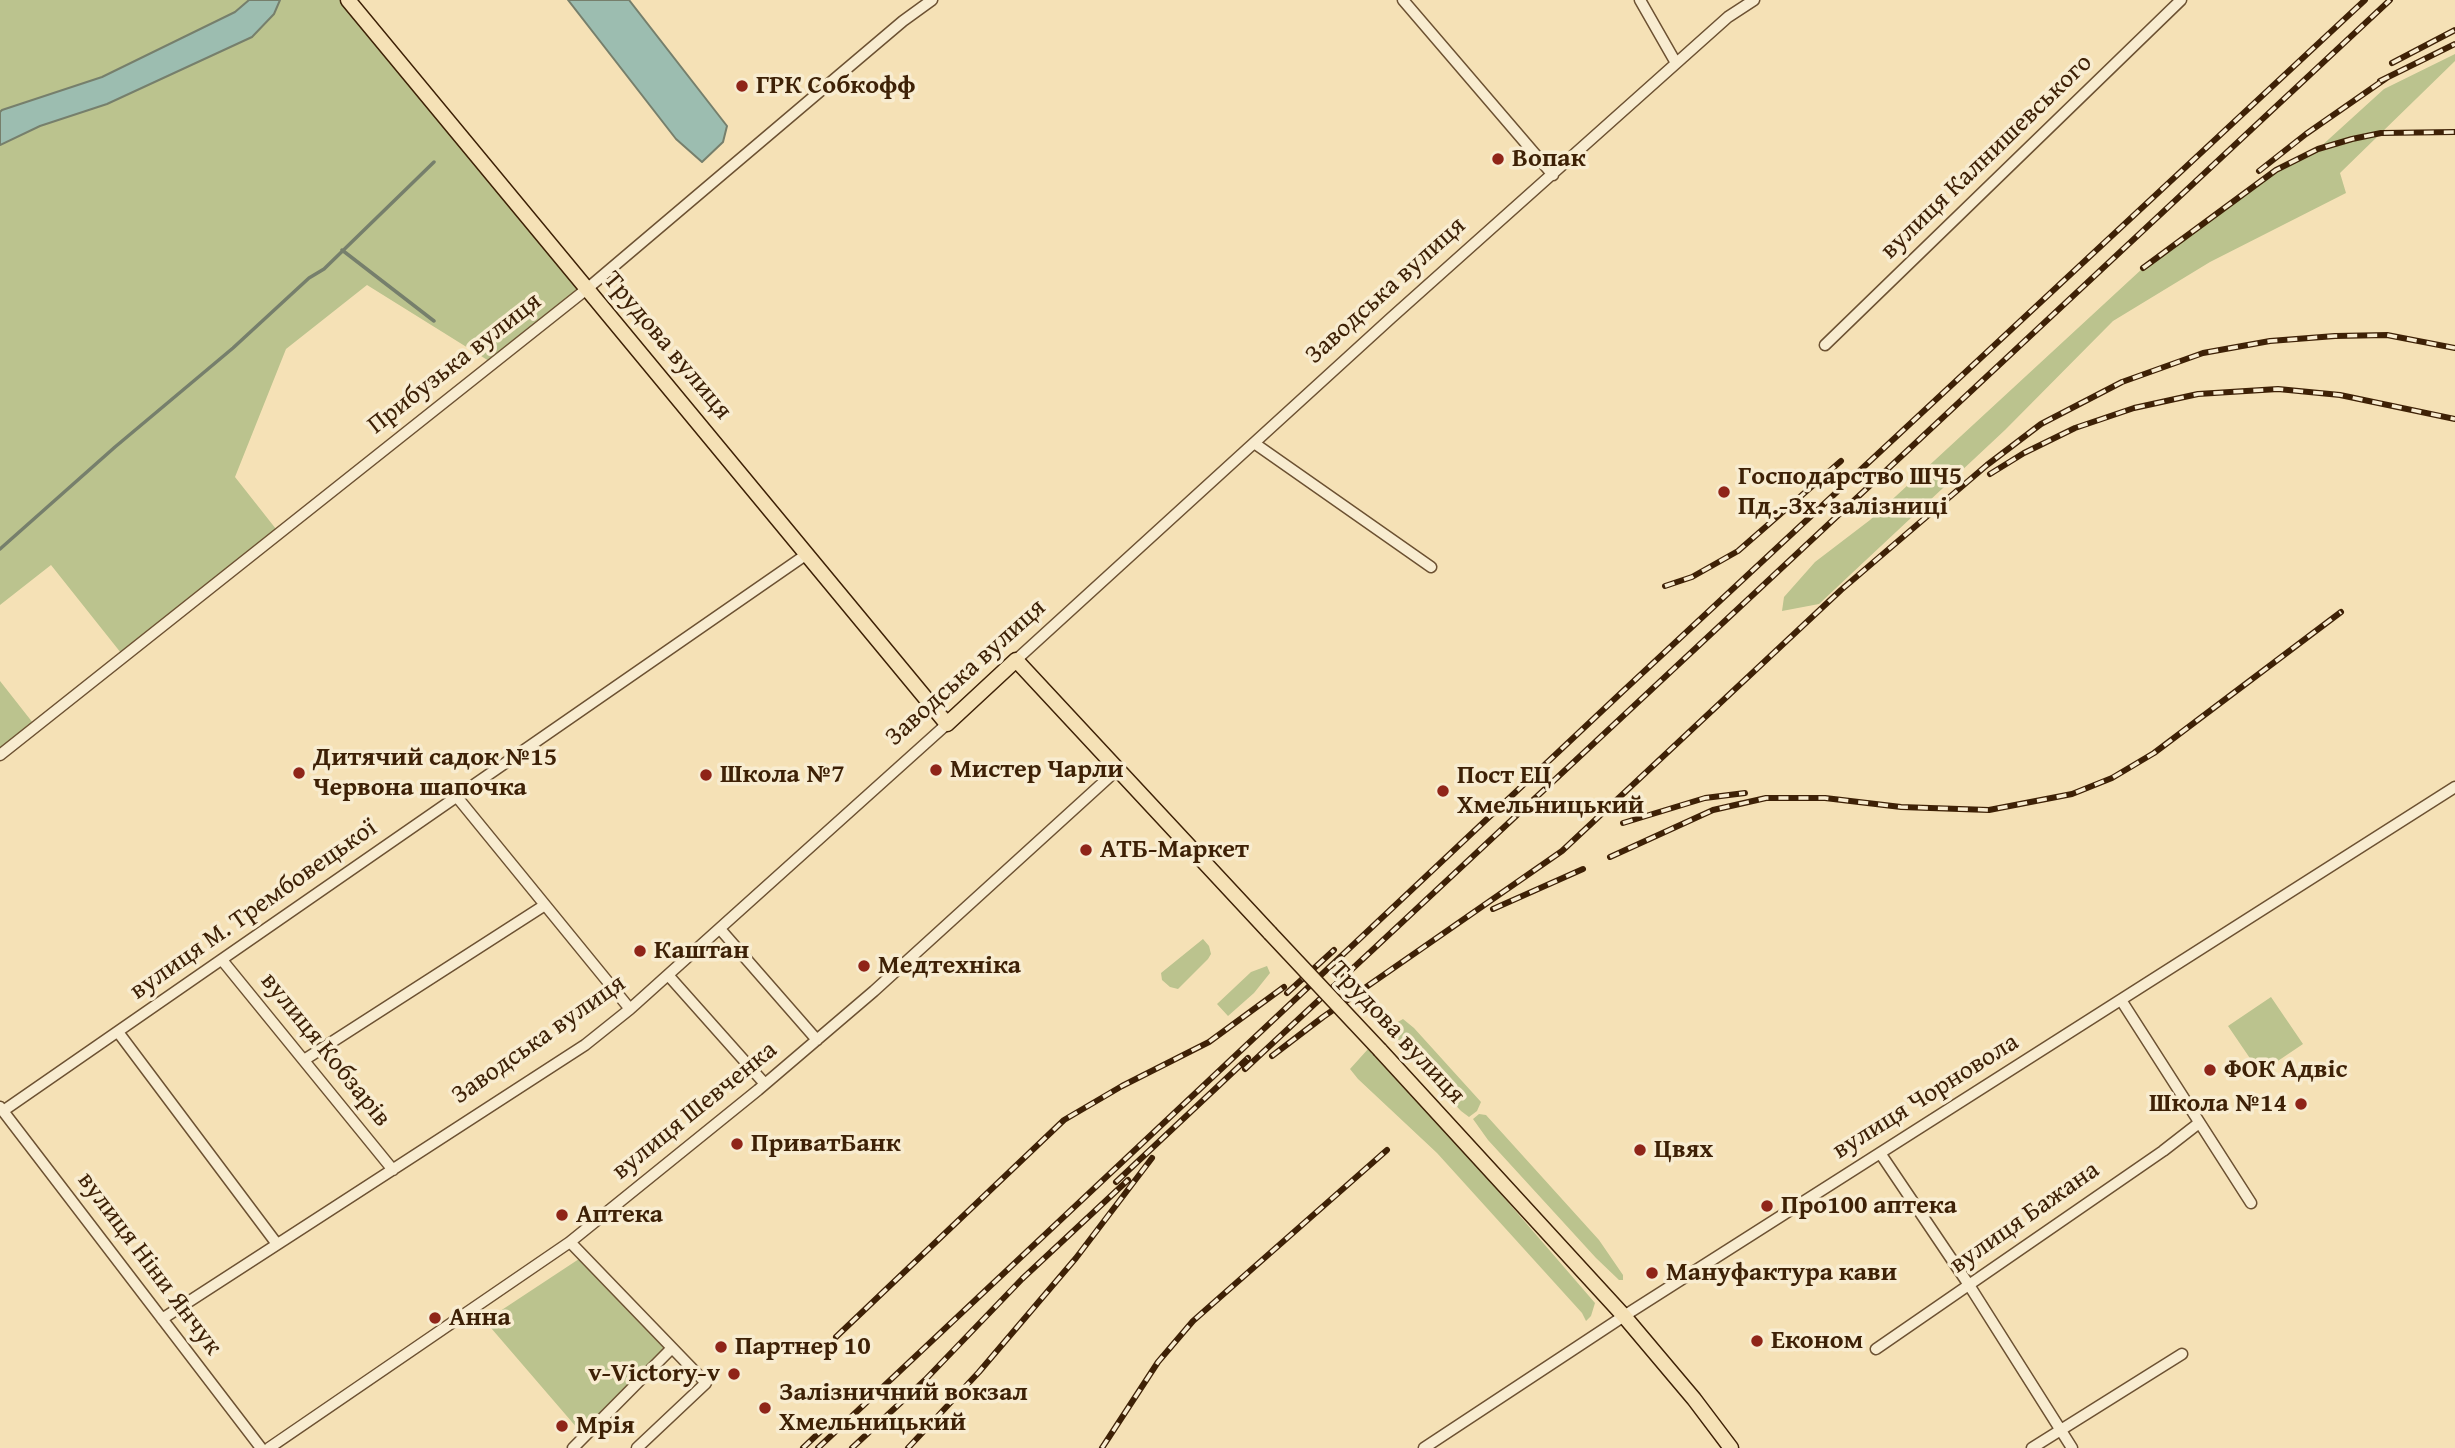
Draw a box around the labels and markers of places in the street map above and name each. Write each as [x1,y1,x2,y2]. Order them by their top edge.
place label: ГРК Собкофф [756,70,916,102]
marker: ГРК Собкофф [734,78,750,94]
place label: Вопак [1512,143,1586,175]
marker: Вопак [1490,151,1506,167]
place label: Господарство ШЧ5 Пд.-Зх. залізниці [1738,461,1962,522]
marker: Господарство ШЧ5 Пд.-Зх. залізниці [1716,484,1732,500]
place label: Дитячий садок №15 Червона шапочка [313,742,557,804]
place label: Мистер Чарли [950,754,1124,786]
place label: Школа №7 [720,759,845,791]
place label: Пост ЕЦ Хмельницький [1457,760,1644,822]
marker: Мистер Чарли [928,762,944,778]
marker: Дитячий садок №15 Червона шапочка [291,765,307,781]
marker: Школа №7 [698,767,714,783]
marker: Пост ЕЦ Хмельницький [1435,783,1451,799]
place label: АТБ-Маркет [1100,834,1249,866]
marker: АТБ-Маркет [1078,842,1094,858]
place label: Каштан [654,935,749,967]
marker: Каштан [632,943,648,959]
place label: Медтехніка [878,950,1021,982]
marker: Медтехніка [856,958,872,974]
place label: ФОК Адвіс [2224,1054,2348,1086]
marker: ФОК Адвіс [2202,1062,2218,1078]
place label: Школа №14 [2149,1088,2287,1120]
marker: Школа №14 [2293,1096,2309,1112]
place label: ПриватБанк [751,1128,901,1160]
place label: Цвях [1654,1134,1713,1166]
marker: ПриватБанк [729,1136,745,1152]
marker: Цвях [1632,1142,1648,1158]
place label: Про100 аптека [1781,1190,1957,1222]
marker: Про100 аптека [1759,1198,1775,1214]
place label: Аптека [576,1199,663,1231]
marker: Аптека [554,1207,570,1223]
place label: Мануфактура кави [1666,1257,1897,1289]
marker: Мануфактура кави [1644,1265,1660,1281]
place label: Анна [449,1302,511,1334]
marker: Анна [427,1310,443,1326]
place label: Економ [1771,1325,1863,1357]
place label: Партнер 10 [735,1331,871,1363]
marker: Економ [1749,1333,1765,1349]
marker: Партнер 10 [713,1339,729,1355]
place label: v-Victory-v [588,1358,720,1390]
marker: v-Victory-v [726,1366,742,1382]
place label: Залізничний вокзал Хмельницький [779,1377,1028,1438]
marker: Залізничний вокзал Хмельницький [757,1400,773,1416]
place label: Мрія [576,1410,635,1442]
marker: Мрія [554,1418,570,1434]

